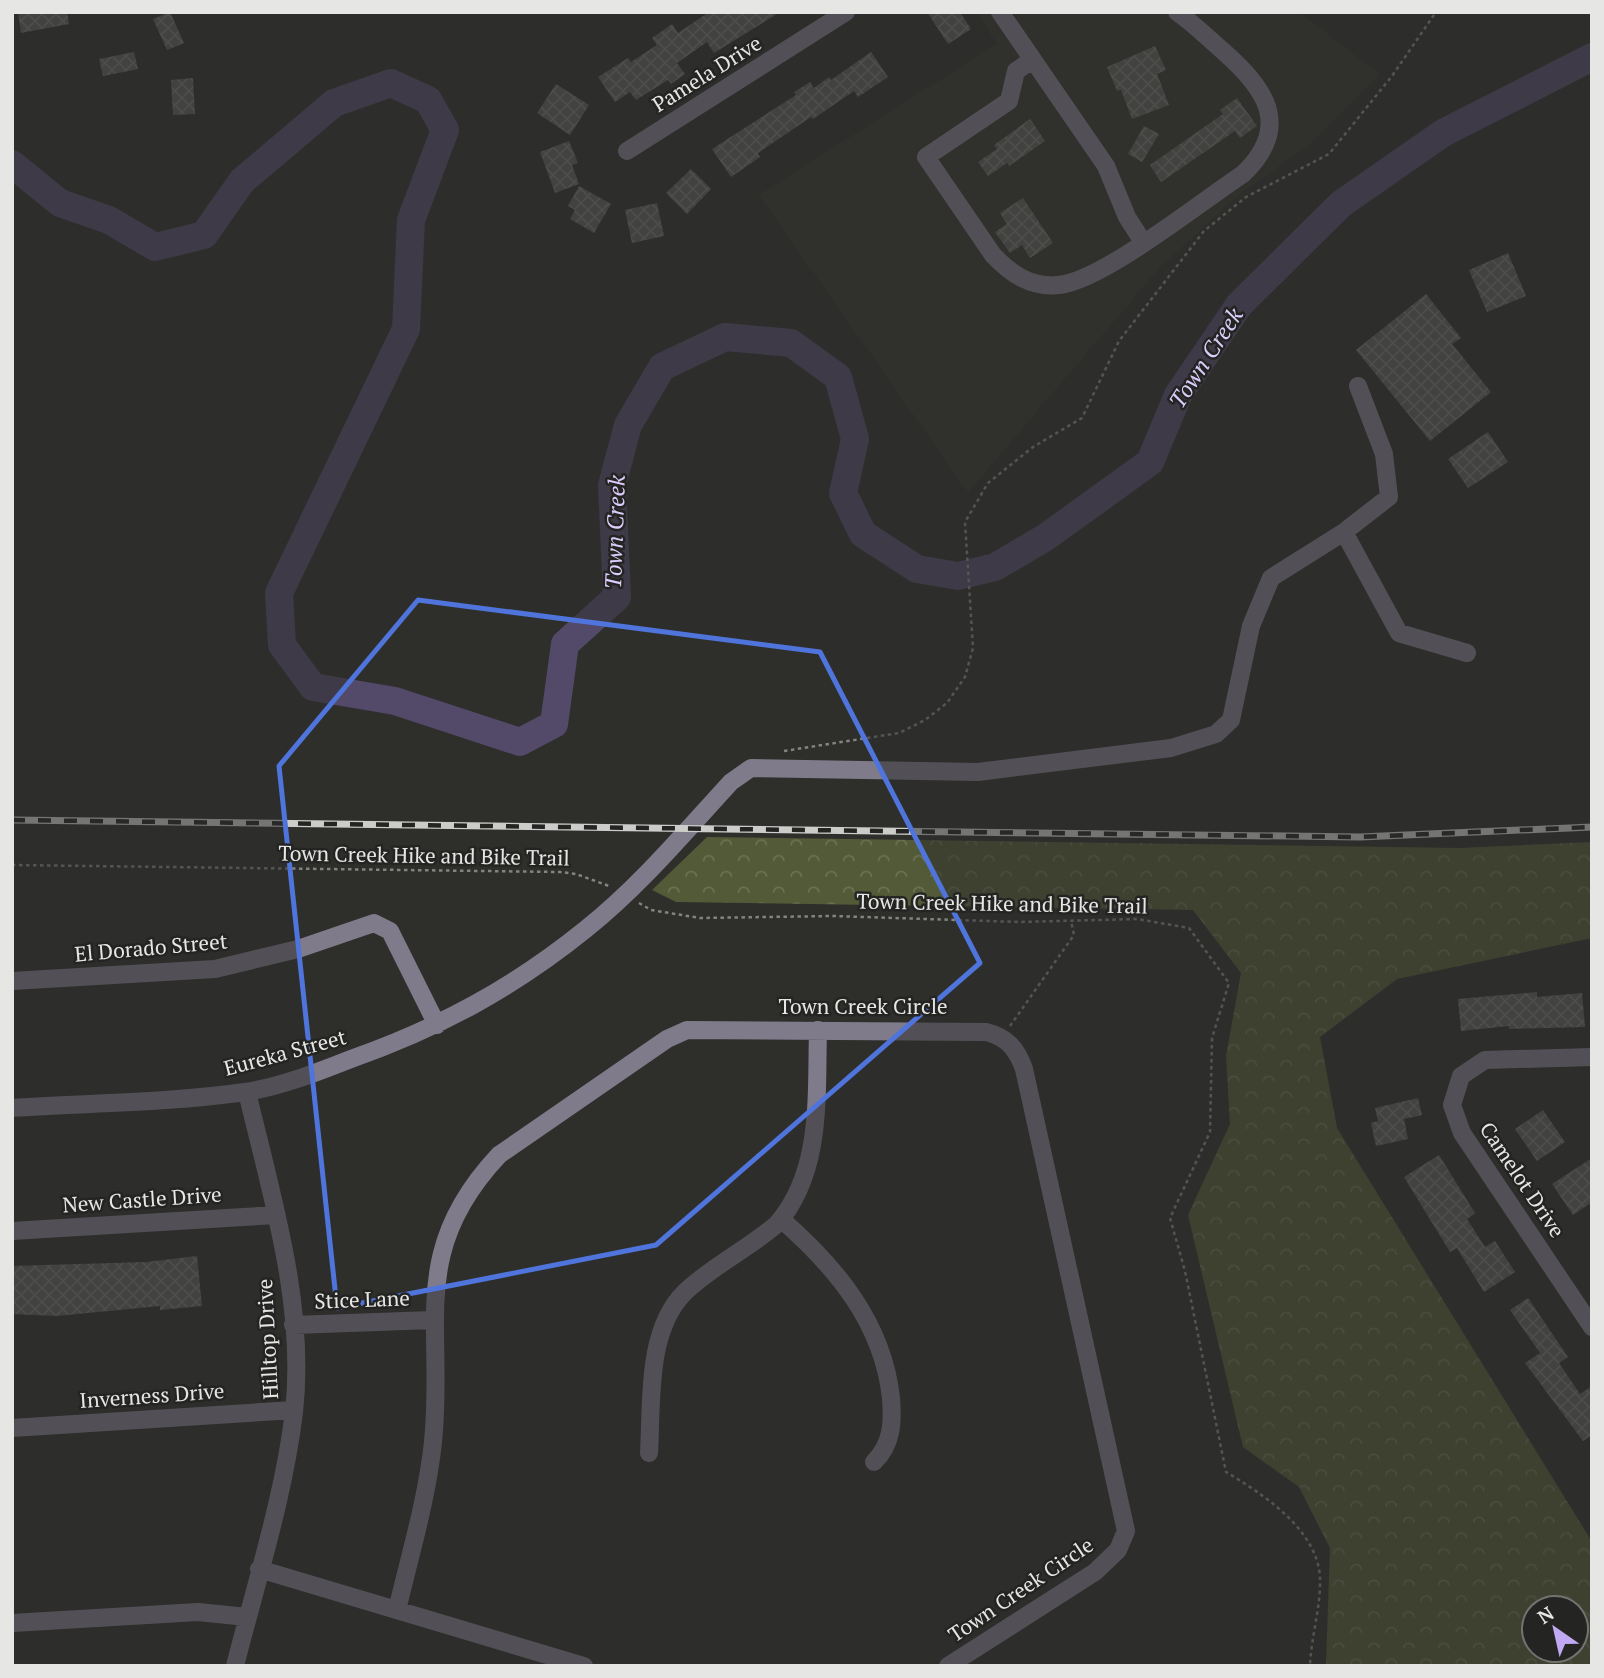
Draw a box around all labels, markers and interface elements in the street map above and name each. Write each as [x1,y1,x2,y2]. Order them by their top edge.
street label: Pamela Drive [647,28,766,118]
water label: Town Creek [1161,301,1250,414]
water label: Town Creek [597,473,632,590]
street label: Town Creek Hike and Bike Trail [278,838,570,872]
street label: Town Creek Hike and Bike Trail [856,886,1148,920]
street label: El Dorado Street [73,926,229,968]
street label: Town Creek Circle [778,992,948,1020]
street label: Eureka Street [221,1022,349,1082]
street label: Camelot Drive [1474,1116,1572,1243]
street label: New Castle Drive [61,1179,222,1219]
street label: Hilltop Drive [250,1278,284,1400]
street label: Stice Lane [314,1283,410,1315]
street label: Inverness Drive [79,1376,225,1414]
street label: Town Creek Circle [943,1530,1098,1648]
north arrow [1520,1594,1590,1664]
text: N [1532,1600,1559,1629]

